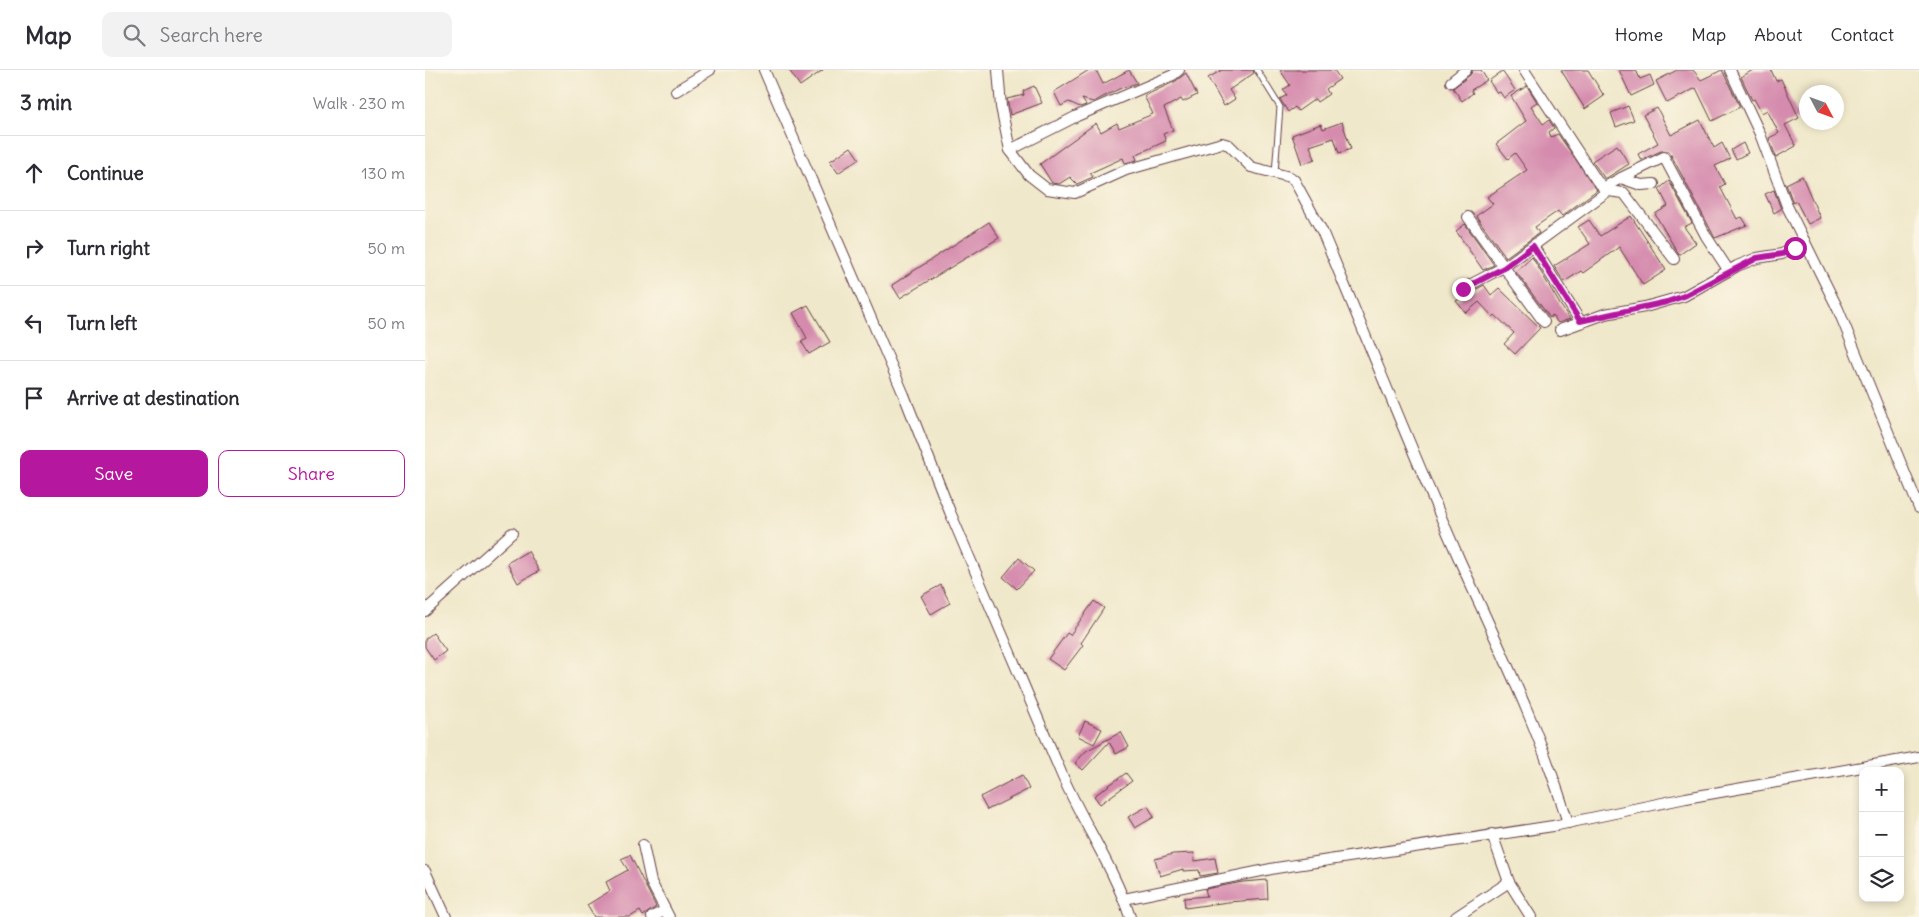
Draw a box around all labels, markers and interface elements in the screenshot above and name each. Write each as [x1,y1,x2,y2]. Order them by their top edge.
search box [102,12,452,57]
text: Map [25,20,72,50]
icon: search [120,21,148,49]
text: Search here [160,23,263,47]
text: Home [1615,23,1663,46]
text: Map [1691,23,1726,46]
text: About [1754,23,1802,46]
text: Contact [1830,23,1894,46]
north arrow [1799,85,1844,130]
text: 3 min [20,89,72,116]
text: Walk · 230 m [313,93,405,113]
icon: ahead [20,159,48,187]
text: Continue [67,161,144,185]
text: 130 m [361,163,405,183]
icon: right [20,234,48,262]
text: Turn right [67,236,150,260]
route start [1784,237,1807,260]
text: 50 m [367,238,405,258]
route end [1452,278,1475,301]
icon: left [20,309,48,337]
text: Turn left [67,311,137,335]
text: 50 m [367,313,405,333]
icon: arrive [20,384,48,412]
text: Arrive at destination [67,386,240,410]
button: Save [20,450,208,497]
button: Share [218,450,405,497]
map controls [1859,767,1904,902]
button: + [1859,767,1904,812]
button: − [1859,812,1904,857]
button: layers [1859,857,1904,902]

